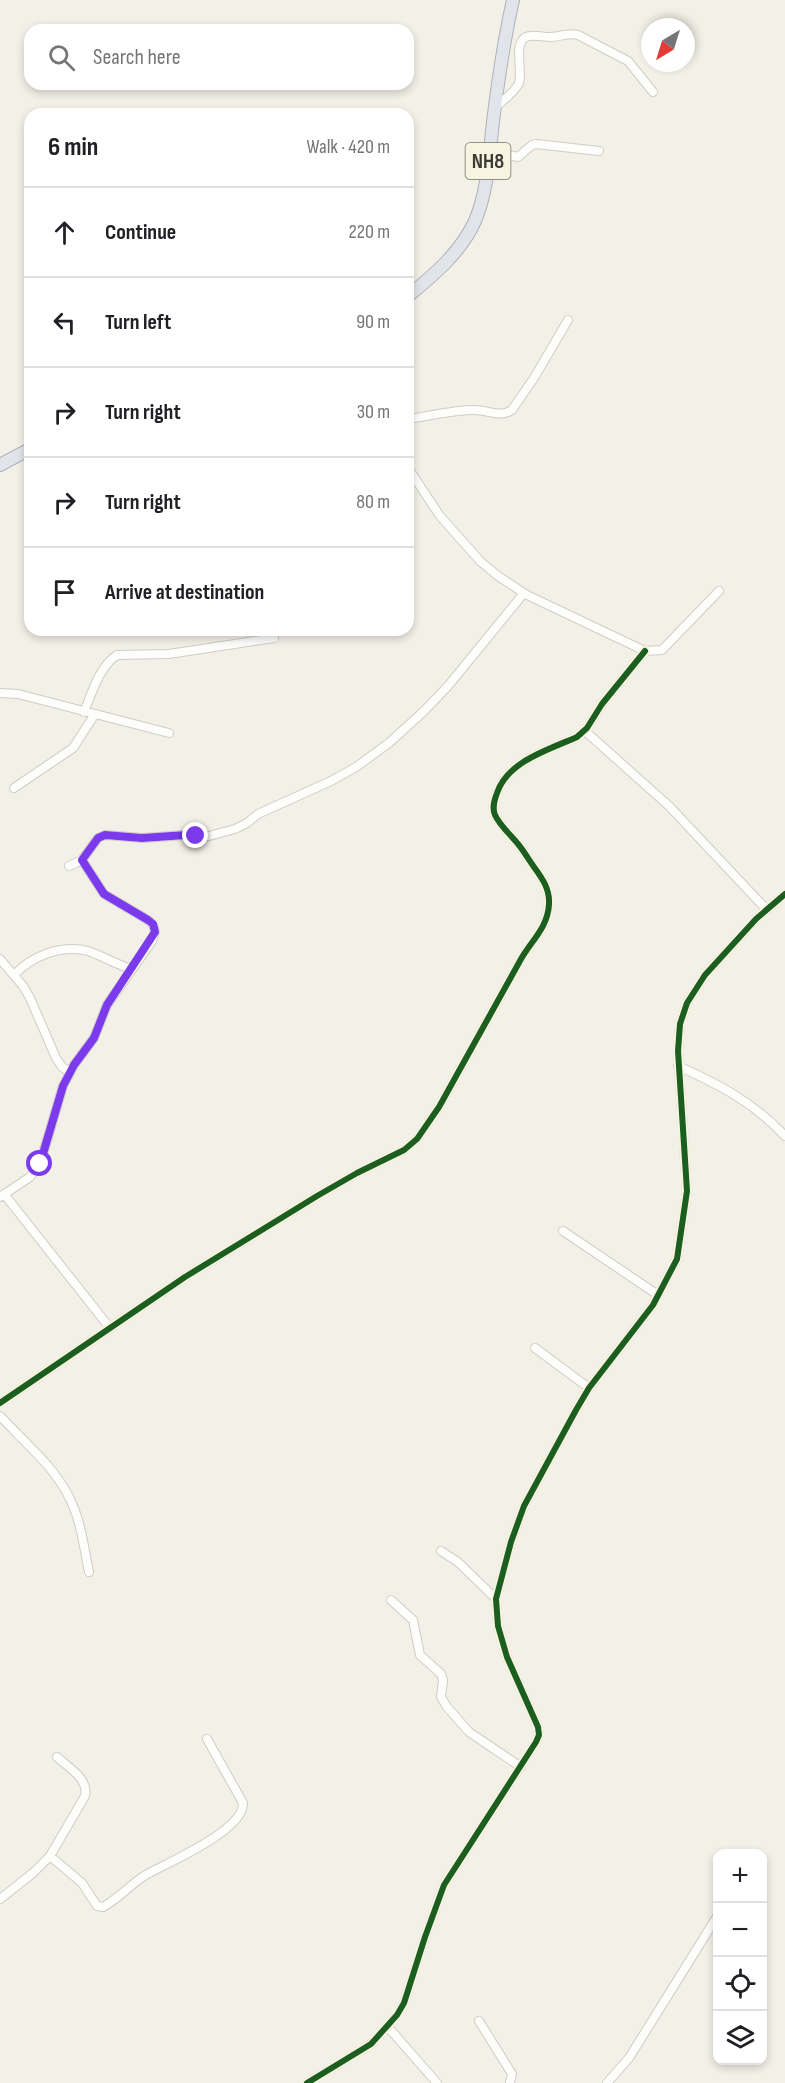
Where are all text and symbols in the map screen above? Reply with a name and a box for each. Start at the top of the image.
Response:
north arrow [641,18,695,72]
search box [24,24,414,90]
icon: search [45,41,78,74]
text: Search here [93,44,180,71]
text: 6 min [48,132,98,163]
text: Walk · 420 m [306,135,390,159]
road number: NH8 [466,143,510,179]
icon: ahead [48,216,81,249]
text: Continue [105,219,176,246]
text: 220 m [349,220,390,244]
icon: left [48,306,81,339]
text: Turn left [105,309,171,336]
text: 90 m [356,310,390,334]
icon: right [48,396,81,429]
text: Turn right [105,399,181,426]
text: 30 m [357,400,390,424]
icon: right [48,486,81,519]
text: Turn right [105,489,181,516]
text: 80 m [356,490,390,514]
icon: arrive [48,576,81,609]
text: Arrive at destination [105,579,264,606]
route end [182,822,208,848]
route start [26,1150,52,1176]
map controls [713,1849,767,2065]
button: + [713,1849,767,1903]
button: − [713,1903,767,1957]
button: locate [713,1957,767,2011]
button: layers [713,2011,767,2065]

